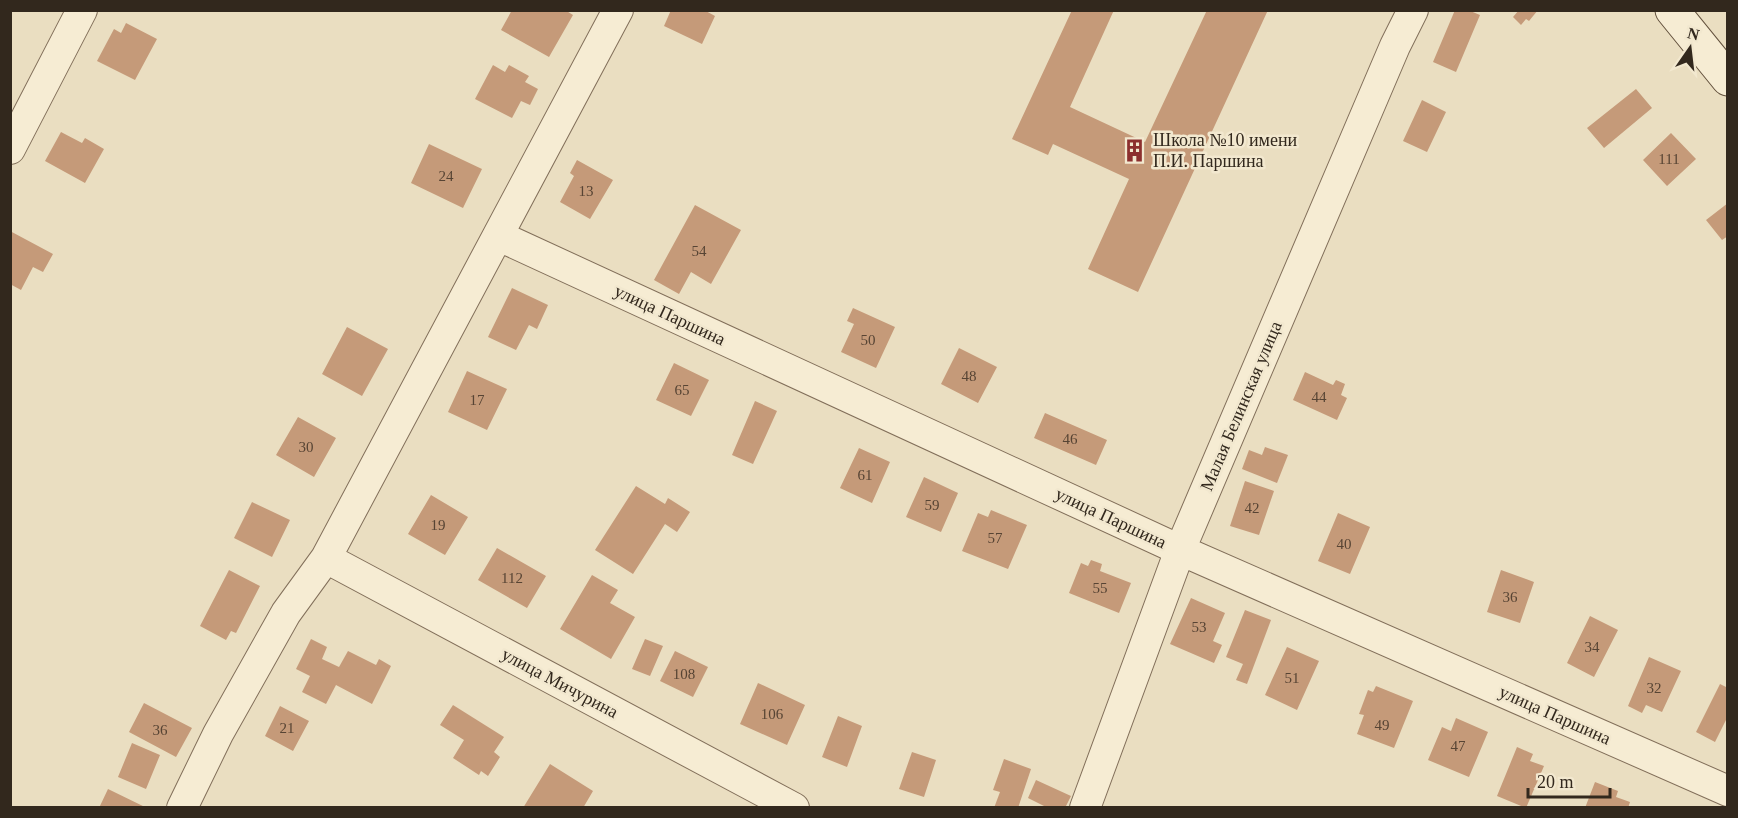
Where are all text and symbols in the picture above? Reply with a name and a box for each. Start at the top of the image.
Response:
north arrow [1660,18,1720,78]
text: N [1686,24,1702,44]
place label: Школа №10 имени П.И. Паршина [1153,130,1298,171]
building icon: Школа №10 имени П.И. Паршина [1122,137,1148,163]
house number: 111 [1658,151,1680,167]
house number: 24 [439,168,454,184]
house number: 13 [579,183,594,199]
house number: 54 [692,243,707,259]
street label: улица Паршина [611,281,729,349]
street label: Малая Белинская улица [1196,318,1286,494]
house number: 50 [861,332,876,348]
house number: 48 [962,368,977,384]
house number: 65 [675,382,690,398]
house number: 44 [1312,389,1327,405]
house number: 17 [470,392,485,408]
house number: 46 [1063,431,1078,447]
house number: 30 [299,439,314,455]
house number: 61 [858,467,873,483]
street label: улица Паршина [1052,484,1170,552]
house number: 59 [925,497,940,513]
house number: 42 [1245,500,1260,516]
house number: 19 [431,517,446,533]
house number: 57 [988,530,1003,546]
house number: 40 [1337,536,1352,552]
house number: 112 [501,570,523,586]
house number: 55 [1093,580,1108,596]
house number: 36 [1503,589,1518,605]
house number: 53 [1192,619,1207,635]
house number: 34 [1585,639,1600,655]
street label: улица Мичурина [498,644,622,722]
house number: 108 [673,666,695,682]
house number: 51 [1285,670,1300,686]
house number: 32 [1647,680,1662,696]
street label: улица Паршина [1496,681,1614,749]
house number: 106 [761,706,784,722]
house number: 49 [1375,717,1390,733]
house number: 21 [280,720,295,736]
house number: 36 [153,722,168,738]
house number: 47 [1451,738,1466,754]
scale bar [1528,761,1610,799]
text: 20 m [1537,772,1574,792]

